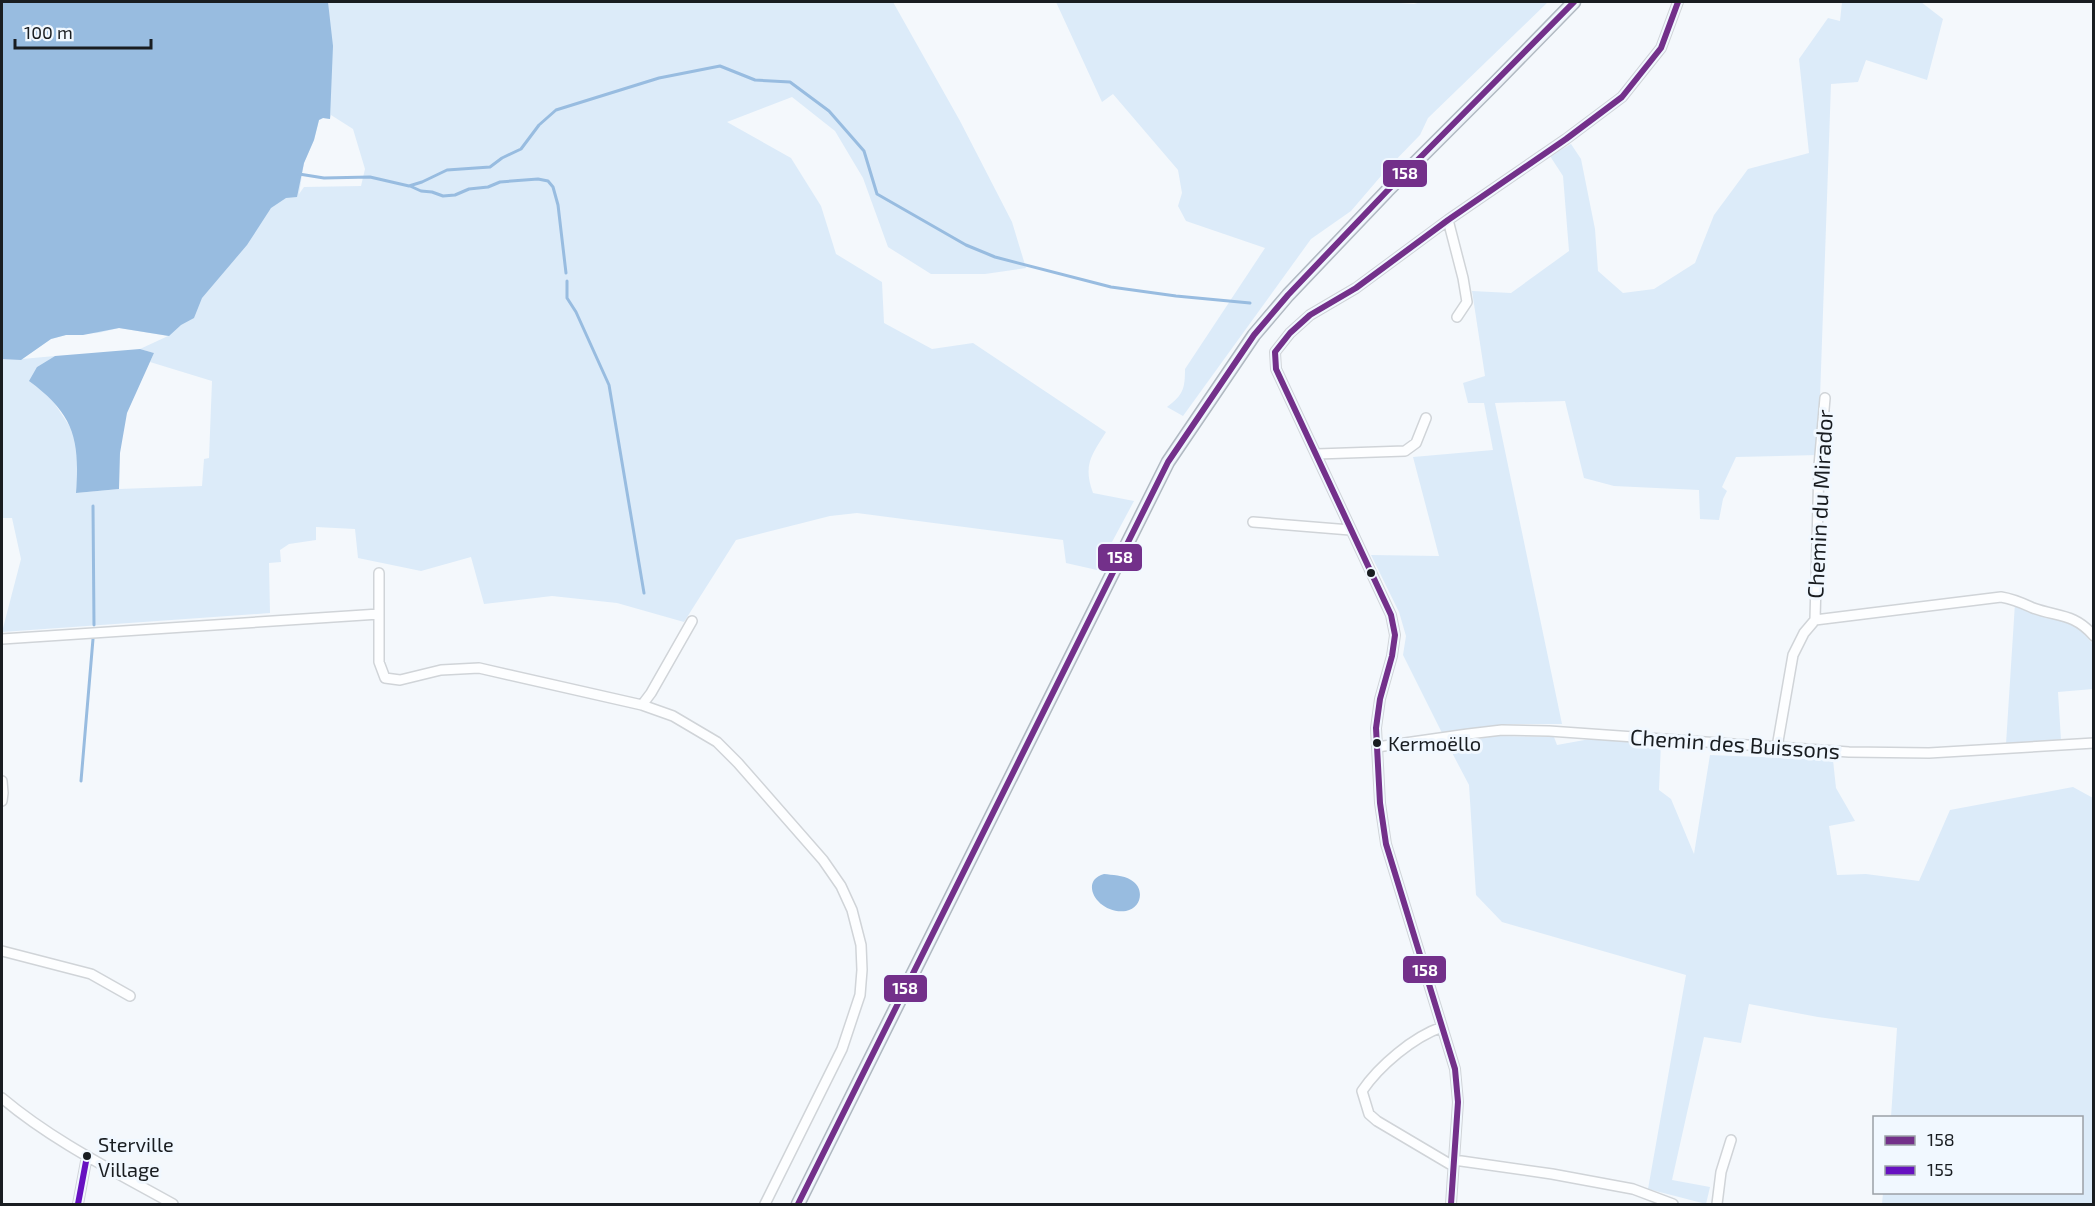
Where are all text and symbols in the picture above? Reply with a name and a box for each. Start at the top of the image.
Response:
scale bar [15,12,152,50]
text: 100 m [24,21,73,43]
line badge: 158 [1382,159,1428,188]
text: 158 [1392,163,1418,182]
street label: Chemin du Mirador [1801,409,1837,599]
line badge: 158 [1097,543,1143,572]
text: 158 [1107,547,1133,566]
unlabelled marker [1365,567,1377,579]
street label: Chemin des Buissons [1629,723,1841,763]
place label: Kermoëllo [1388,731,1481,755]
marker: Kermoëllo [1371,737,1383,749]
line badge: 158 [1402,955,1447,984]
text: 158 [1412,960,1438,979]
line badge: 158 [883,974,928,1003]
text: 158 [892,978,918,997]
legend [1873,1116,2083,1194]
text: 158 [1927,1128,1955,1150]
place label: Sterville Village [98,1132,174,1181]
marker: Sterville Village [81,1150,93,1162]
text: 155 [1927,1158,1953,1180]

